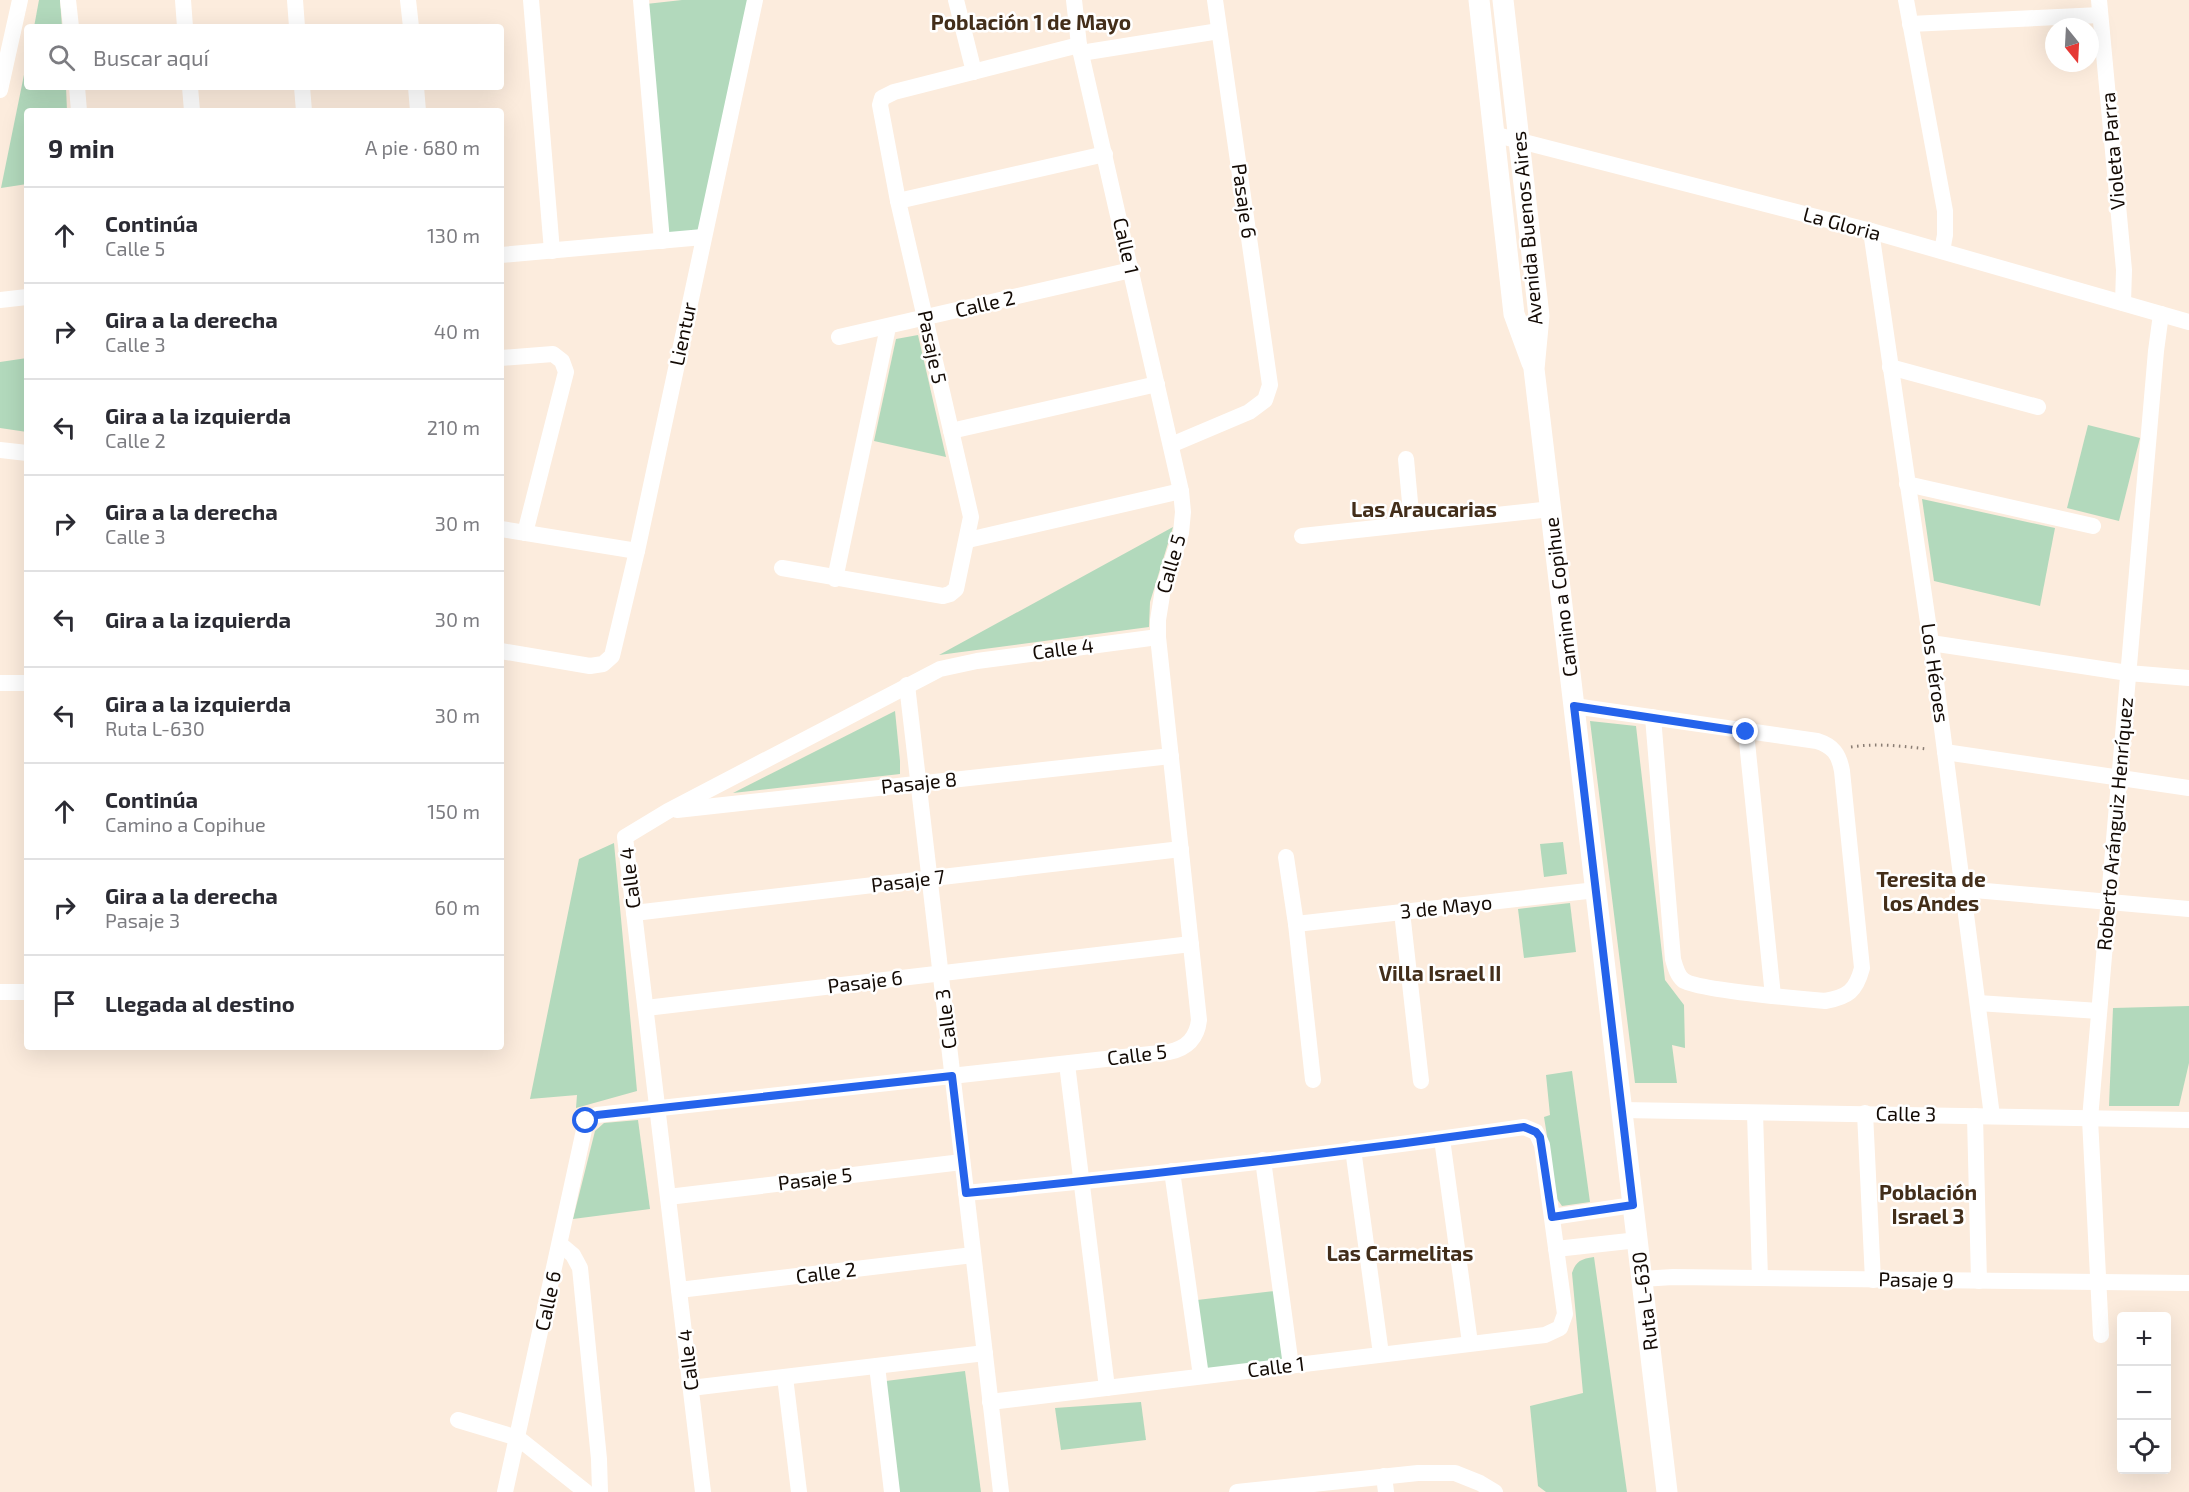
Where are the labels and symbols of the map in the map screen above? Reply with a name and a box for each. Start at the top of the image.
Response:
district label: Población 1 de Mayo [931,9,1131,35]
north arrow [2045,18,2099,72]
street label: Violeta Parra [2095,91,2129,211]
street label: Avenida Buenos Aires [1506,130,1546,326]
street label: Pasaje 6 [1228,162,1262,240]
street label: La Gloria [1801,201,1884,245]
street label: Calle 1 [1109,215,1145,276]
street label: Calle 2 [953,285,1017,322]
street label: Lientur [664,300,700,368]
street label: Pasaje 5 [913,308,952,386]
district label: Las Araucarias [1351,496,1497,521]
street label: Camino a Copihue [1538,516,1582,678]
street label: Calle 5 [1150,531,1190,596]
street label: Los Héroes [1917,622,1955,724]
street label: Calle 4 [1031,632,1095,664]
street label: Roberto Aránguiz Henríquez [2091,696,2137,952]
route end [1732,718,1758,744]
street label: Pasaje 8 [880,766,958,798]
street label: Calle 4 [613,846,645,910]
street label: Pasaje 7 [870,864,946,896]
district label: Teresita de los Andes [1876,866,1986,915]
street label: 3 de Mayo [1399,889,1493,923]
district label: Villa Israel II [1379,960,1501,985]
street label: Pasaje 6 [826,964,904,998]
street label: Calle 3 [929,988,961,1051]
street label: Calle 5 [1106,1038,1168,1070]
street label: Calle 3 [1876,1100,1937,1126]
route start [572,1107,598,1133]
street label: Pasaje 5 [776,1162,853,1194]
district label: Población Israel 3 [1879,1179,1977,1228]
district label: Las Carmelitas [1327,1240,1473,1265]
street label: Ruta L-630 [1626,1250,1662,1352]
street label: Calle 2 [794,1256,857,1288]
street label: Pasaje 9 [1878,1266,1954,1292]
street label: Calle 6 [529,1269,565,1333]
street label: Calle 4 [671,1328,703,1392]
street label: Calle 1 [1246,1351,1306,1381]

